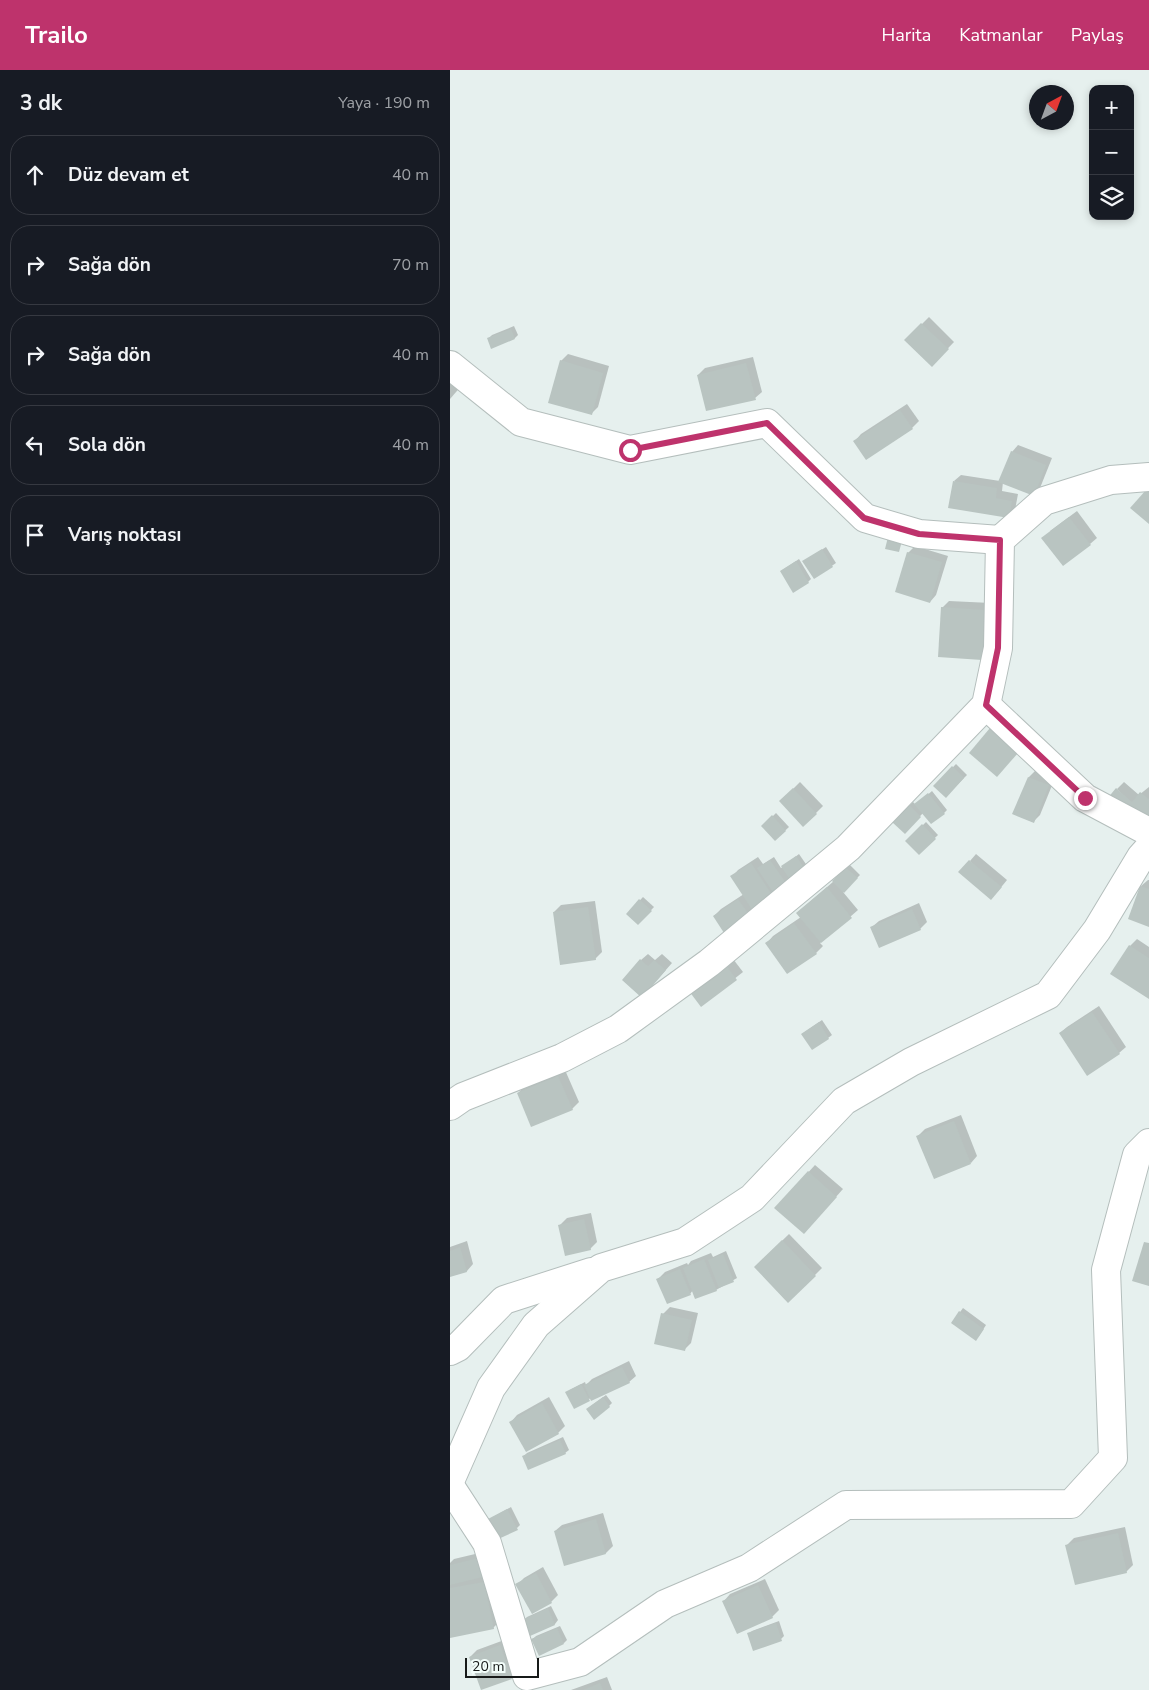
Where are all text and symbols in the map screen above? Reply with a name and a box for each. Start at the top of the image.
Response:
text: Trailo [25,19,88,51]
text: Harita [882,23,931,47]
text: Katmanlar [959,23,1043,47]
text: Paylaş [1071,23,1124,47]
north arrow [1029,85,1074,130]
map controls [1089,85,1134,220]
button: + [1089,85,1134,130]
text: 3 dk [20,89,62,117]
text: Yaya · 190 m [338,92,430,114]
button: − [1089,130,1134,175]
icon: ahead [21,161,49,189]
text: Düz devam et [68,162,189,188]
text: 40 m [392,164,429,186]
button: layers [1089,175,1134,220]
icon: right [21,251,49,279]
text: Sağa dön [68,252,151,278]
text: 70 m [392,254,429,276]
icon: right [21,341,49,369]
text: Sağa dön [68,342,151,368]
text: 40 m [392,344,429,366]
icon: left [21,431,49,459]
text: Sola dön [68,432,146,458]
text: 40 m [392,434,429,456]
route start [619,439,642,462]
icon: arrive [21,521,49,549]
text: Varış noktası [68,522,181,548]
route end [1074,787,1097,810]
scale bar [465,1655,539,1678]
text: 20 m [472,1657,504,1676]

